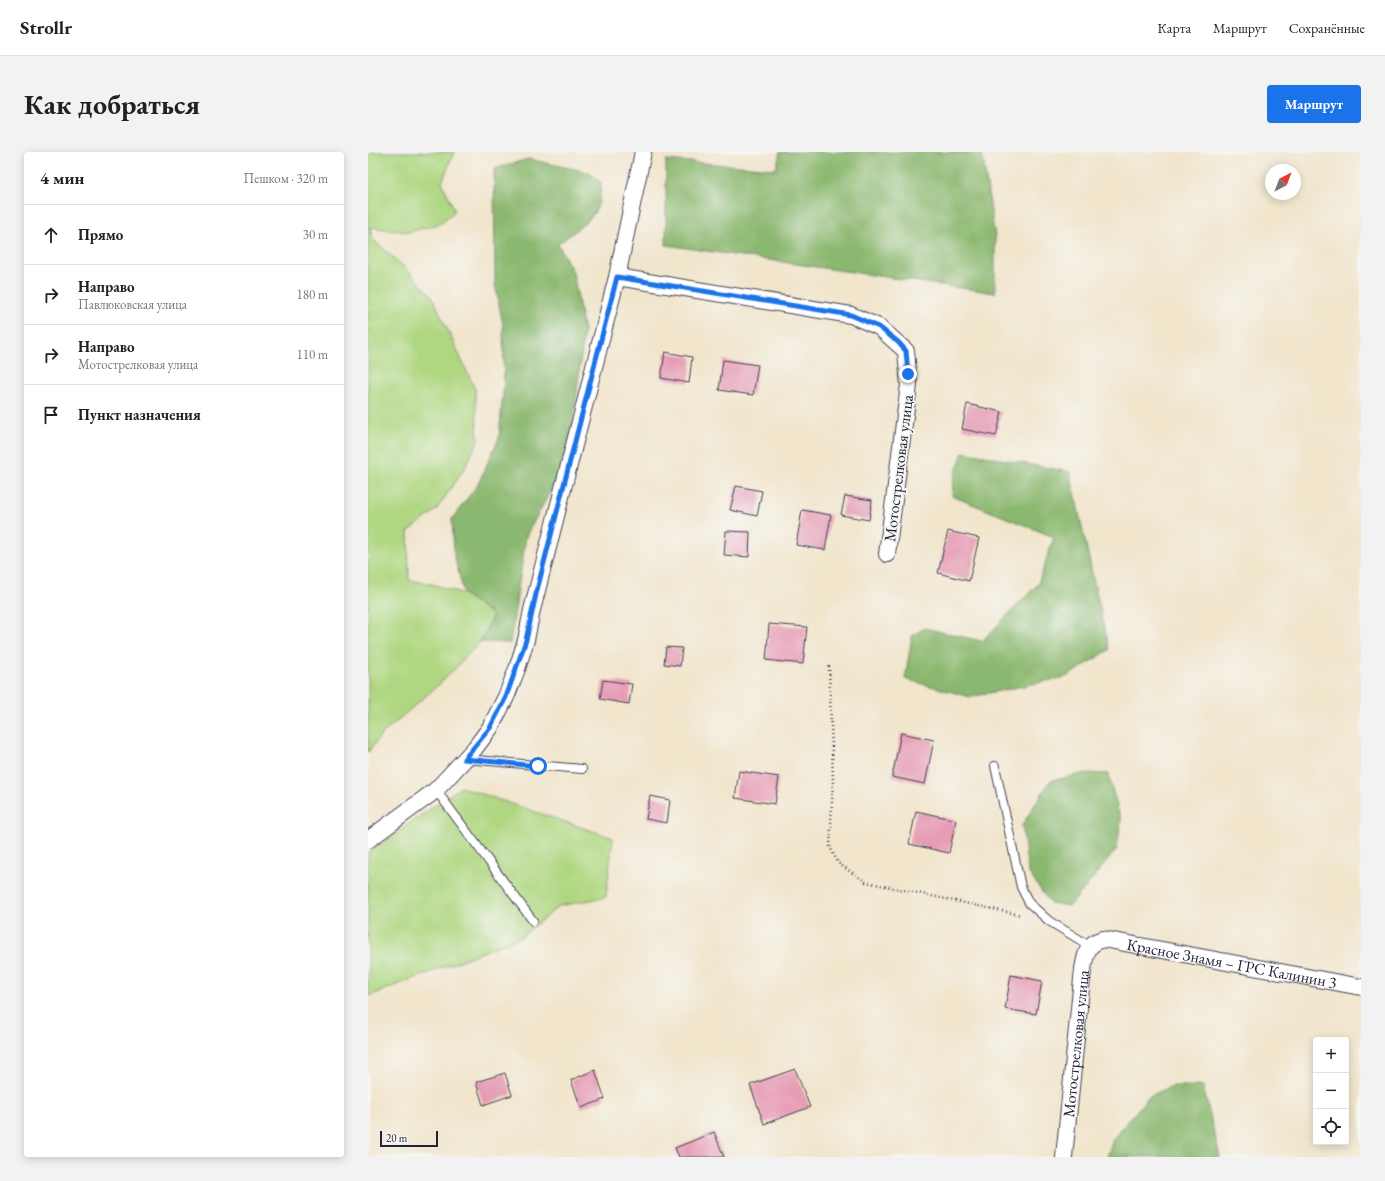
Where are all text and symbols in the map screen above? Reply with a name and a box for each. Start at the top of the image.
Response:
text: Strollr [20,15,72,40]
text: Карта [1158,19,1191,37]
text: Маршрут [1213,19,1267,37]
text: Сохранённые [1289,19,1365,37]
button: Маршрут [1267,85,1361,123]
text: Как добраться [24,86,200,122]
north arrow [1265,164,1301,200]
text: 4 мин [40,167,84,189]
text: Пешком · 320 m [244,170,328,187]
icon: ahead [40,224,62,246]
text: Прямо [78,225,123,244]
text: 30 m [303,226,328,243]
text: Направо [78,277,135,296]
icon: right [40,284,62,306]
text: 180 m [297,286,328,303]
text: Павлюковская улица [78,296,187,313]
text: Направо [78,337,135,356]
icon: right [40,344,62,366]
text: 110 m [297,346,328,363]
text: Мотострелковая улица [78,356,198,373]
route end [899,365,917,383]
street label: Мотострелковая улица [879,393,918,543]
icon: arrive [40,404,62,426]
text: Пункт назначения [78,405,201,424]
route start [529,757,547,775]
street label: Красное Знамя – ГРС Калинин 3 [1125,934,1339,993]
street label: Мотострелковая улица [1058,968,1094,1118]
map controls [1313,1037,1349,1145]
button: + [1313,1037,1349,1073]
button: − [1313,1073,1349,1109]
button: locate [1313,1109,1349,1145]
scale bar [380,1129,438,1148]
text: 20 m [386,1131,407,1145]

